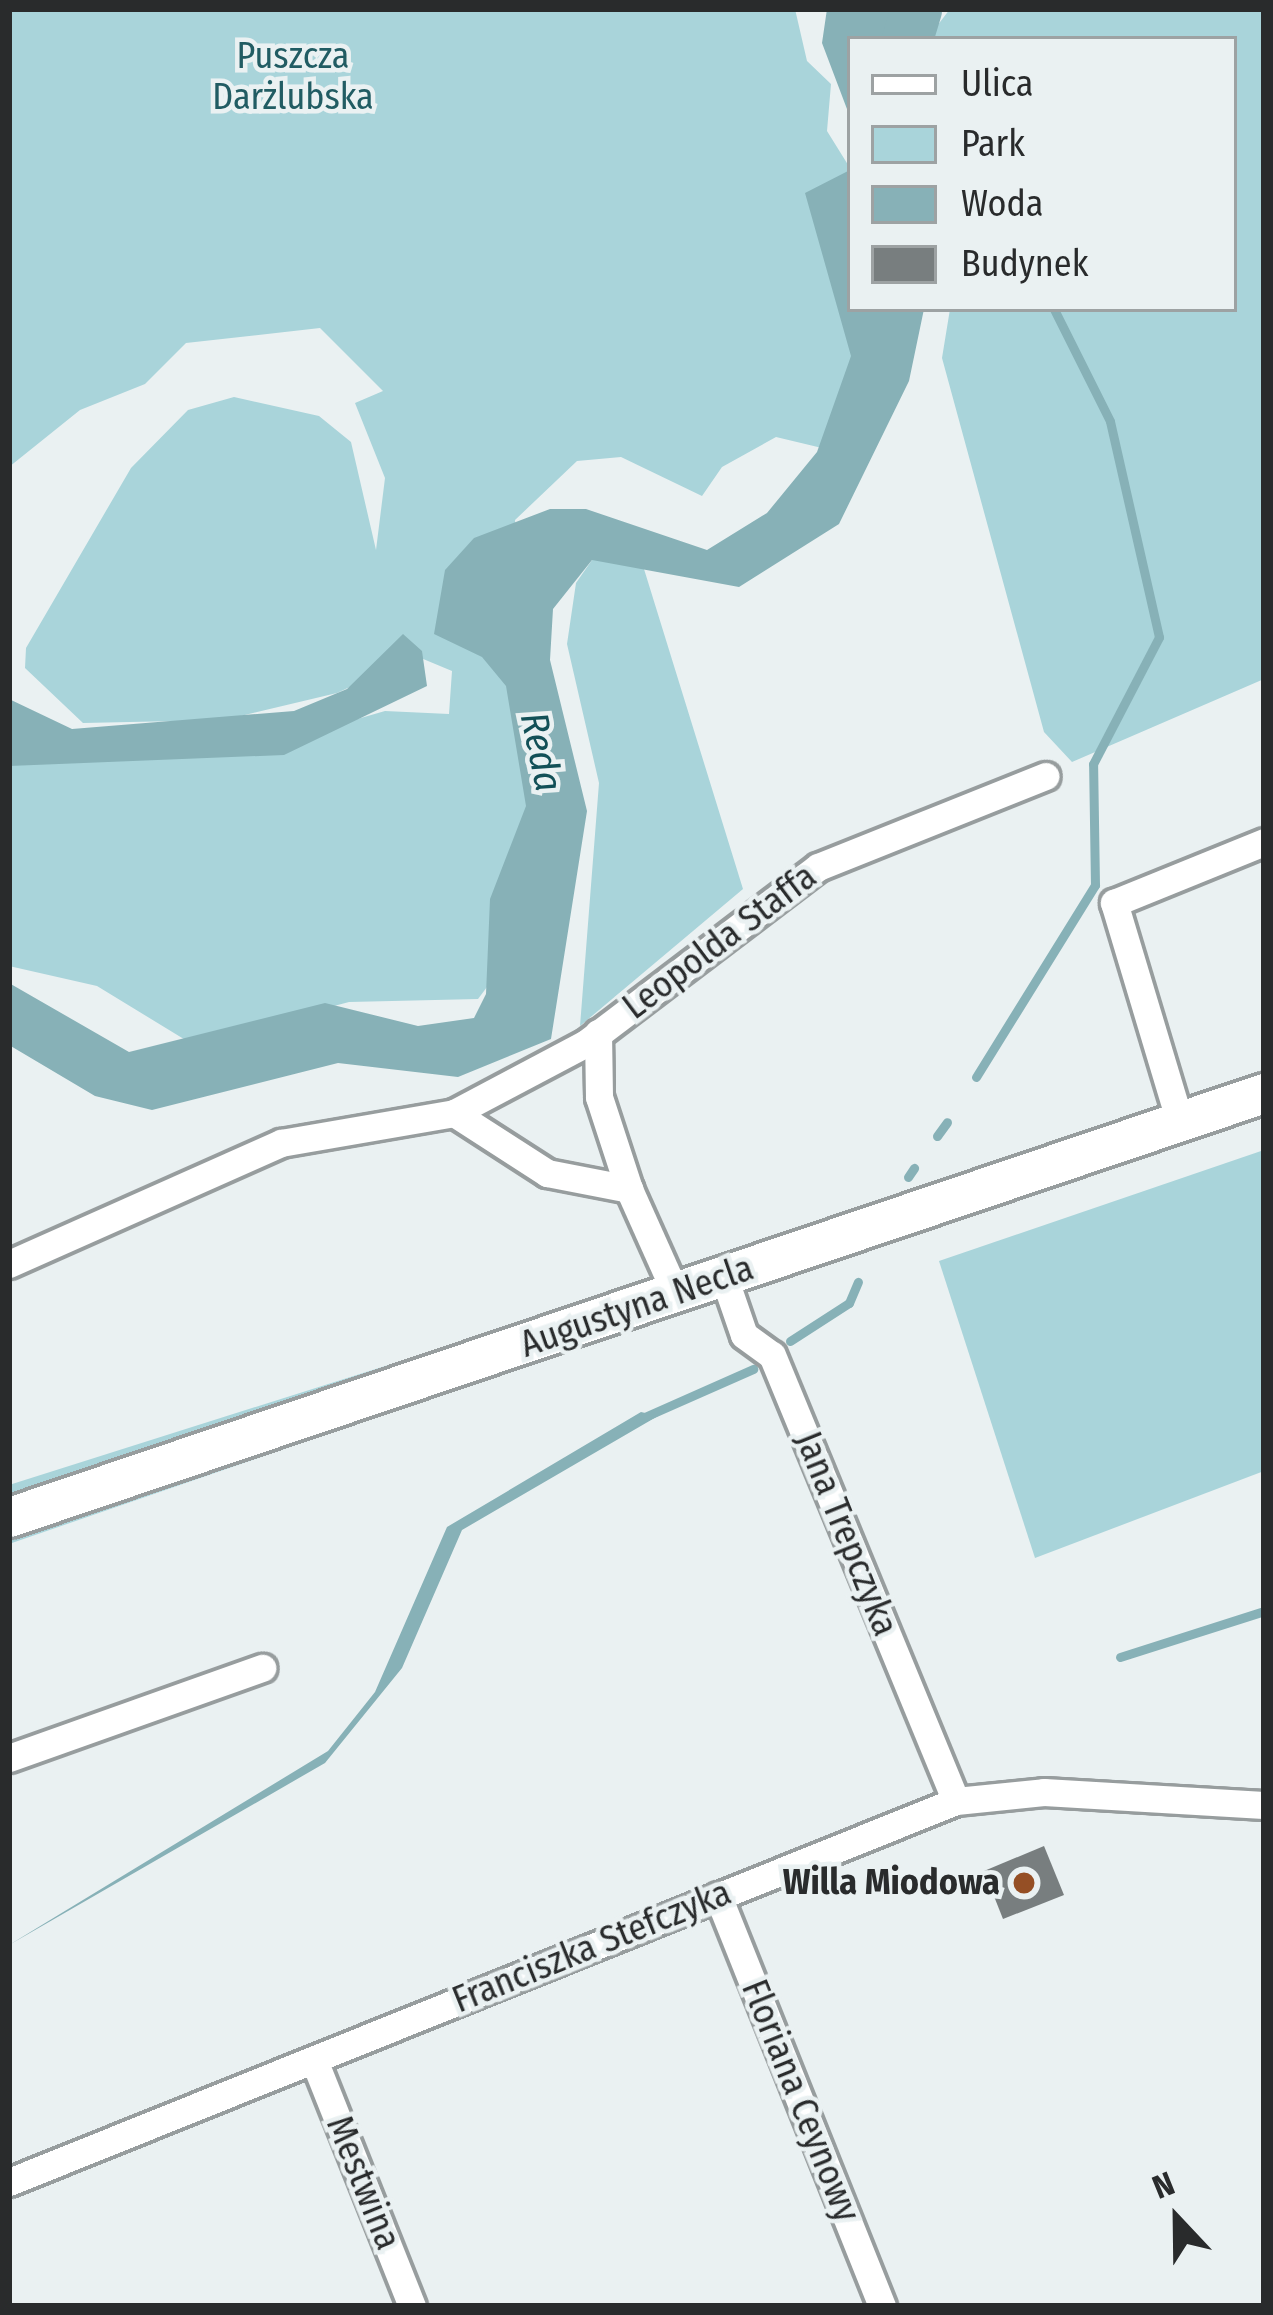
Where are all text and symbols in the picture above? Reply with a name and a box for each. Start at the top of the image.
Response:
park label: Puszcza Darżlubska [212,34,374,119]
legend [847,36,1237,312]
text: Ulica [961,62,1033,106]
text: Park [961,122,1025,166]
text: Woda [961,182,1043,226]
text: Budynek [961,242,1088,286]
water label: Reda [510,708,572,796]
street label: Leopolda Staffa [615,855,825,1029]
street label: Augustyna Necla [515,1247,759,1367]
street label: Jana Trepczyka [785,1426,907,1642]
place label: Willa Miodowa [783,1861,1000,1905]
marker: Willa Miodowa [1011,1870,1037,1896]
street label: Franciszka Stefczyka [447,1872,737,2022]
street label: Floriana Ceynowy [732,1974,868,2228]
street label: Mestwina [317,2110,409,2256]
north arrow [1117,2159,1237,2279]
text: N [1147,2163,1180,2208]

